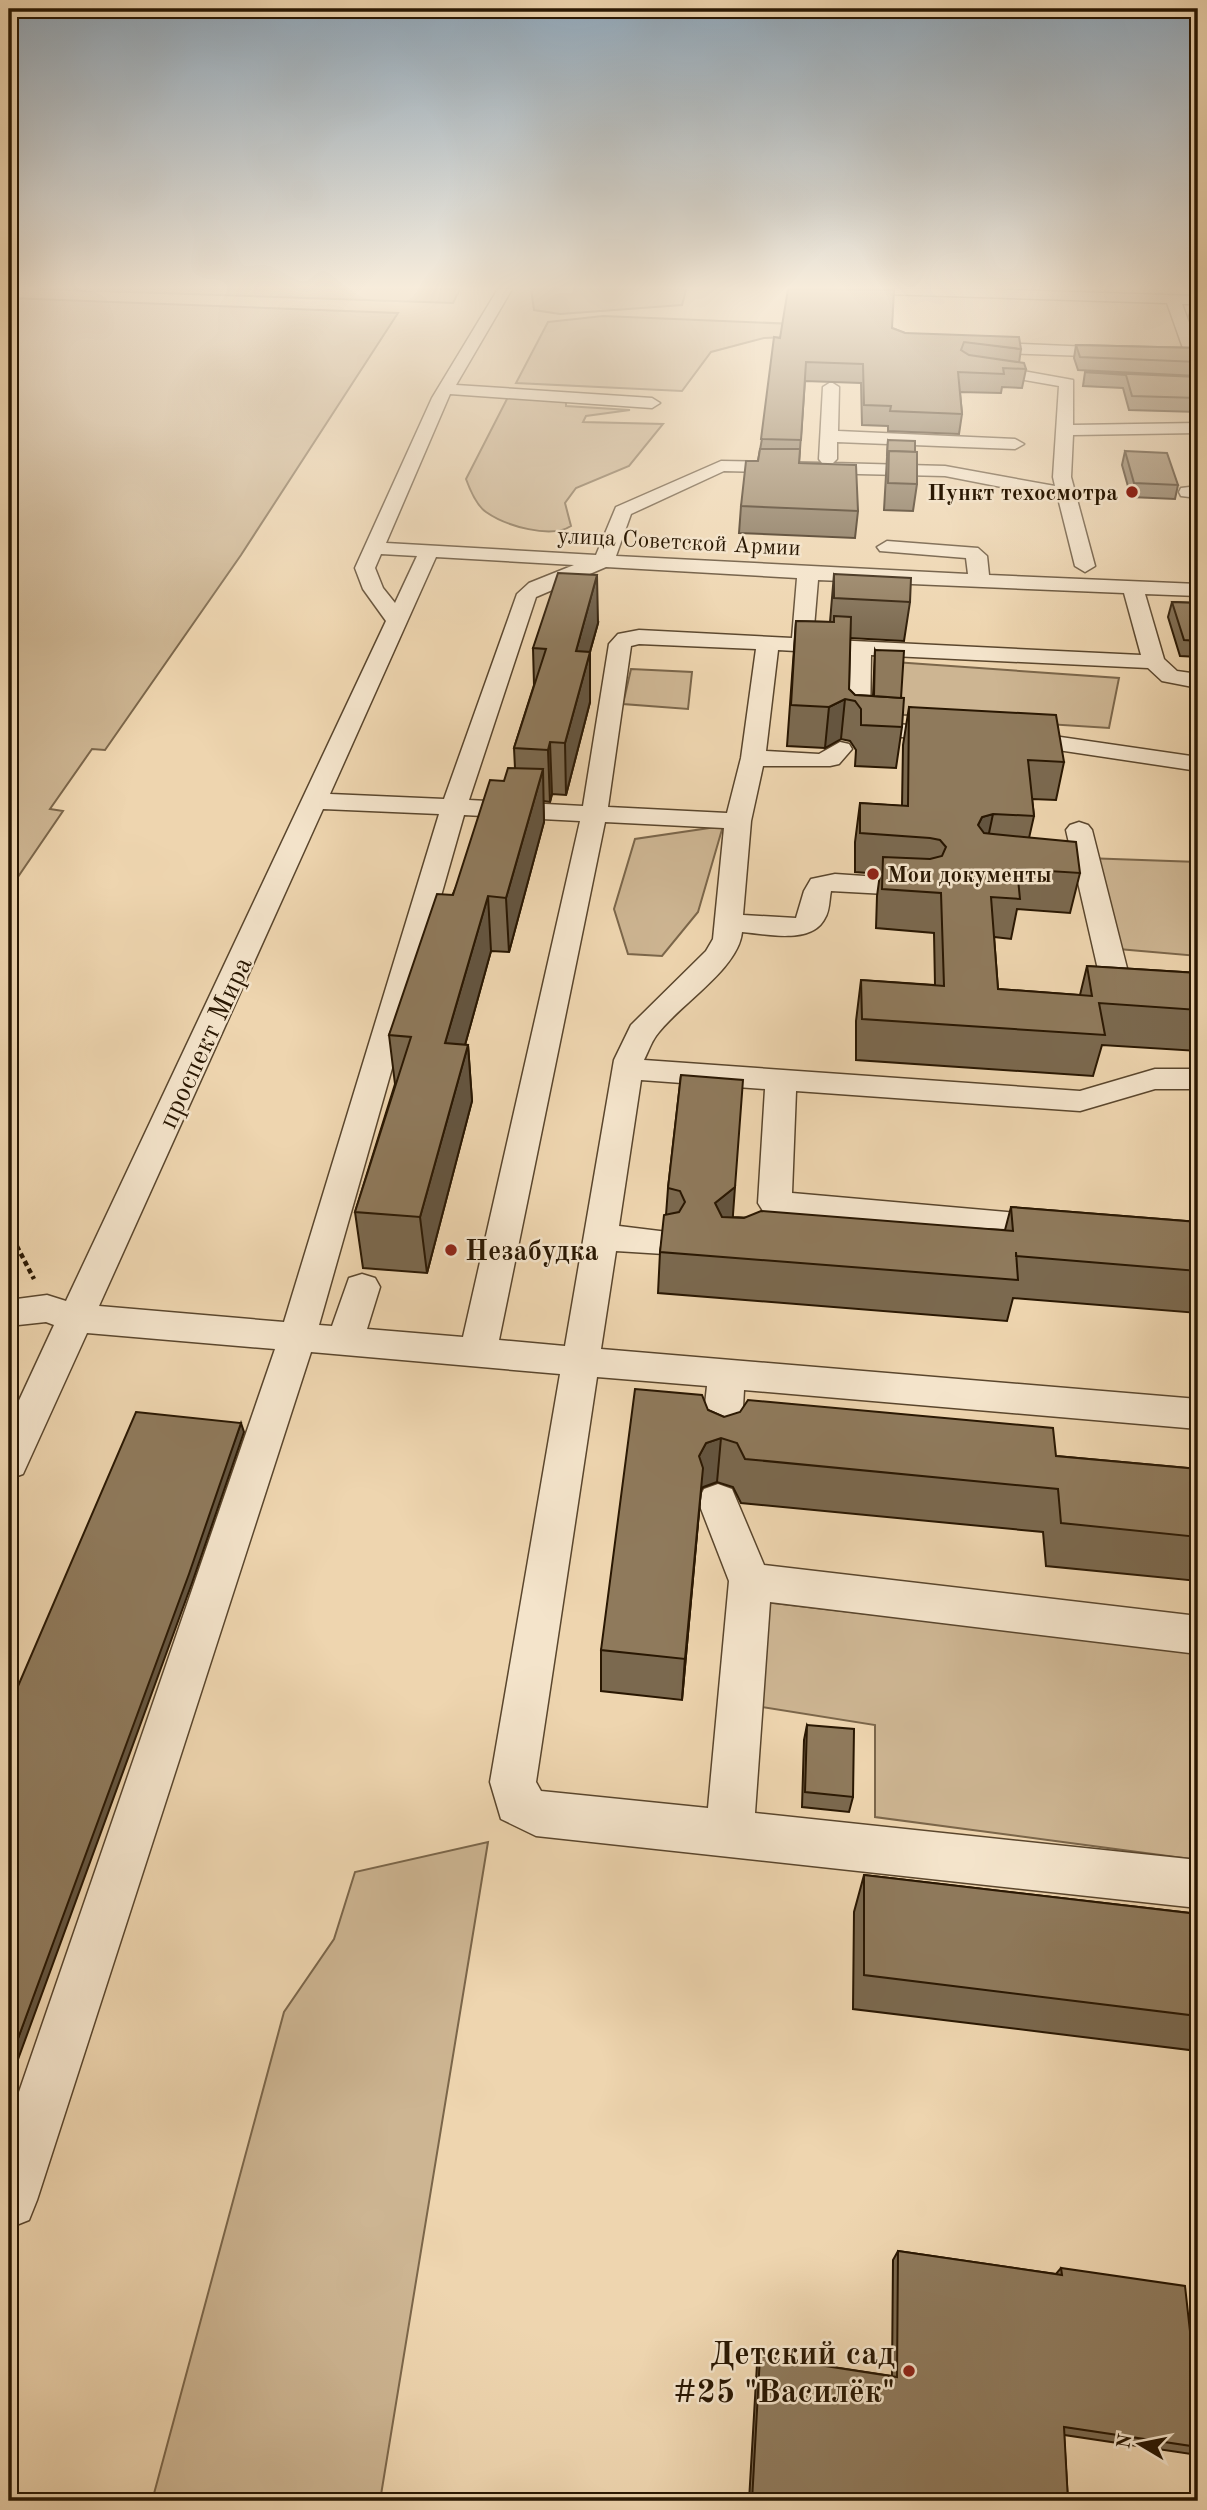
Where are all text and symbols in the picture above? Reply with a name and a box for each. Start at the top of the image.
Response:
place label: Пункт техосмотра [927,482,1118,505]
marker: Пункт техосмотра [1124,484,1140,500]
street label: улица Советской Армии [557,525,801,560]
place label: Мои документы [887,864,1052,887]
marker: Мои документы [865,866,881,882]
street label: проспект Мира [155,953,259,1134]
place label: Незабудка [465,1239,599,1267]
marker: Незабудка [443,1242,459,1258]
place label: Детский сад #25 "Василёк" [673,2339,895,2410]
marker: Детский сад #25 "Василёк" [901,2363,917,2379]
north arrow [1106,2408,1176,2478]
text: N [1115,2432,1136,2450]

